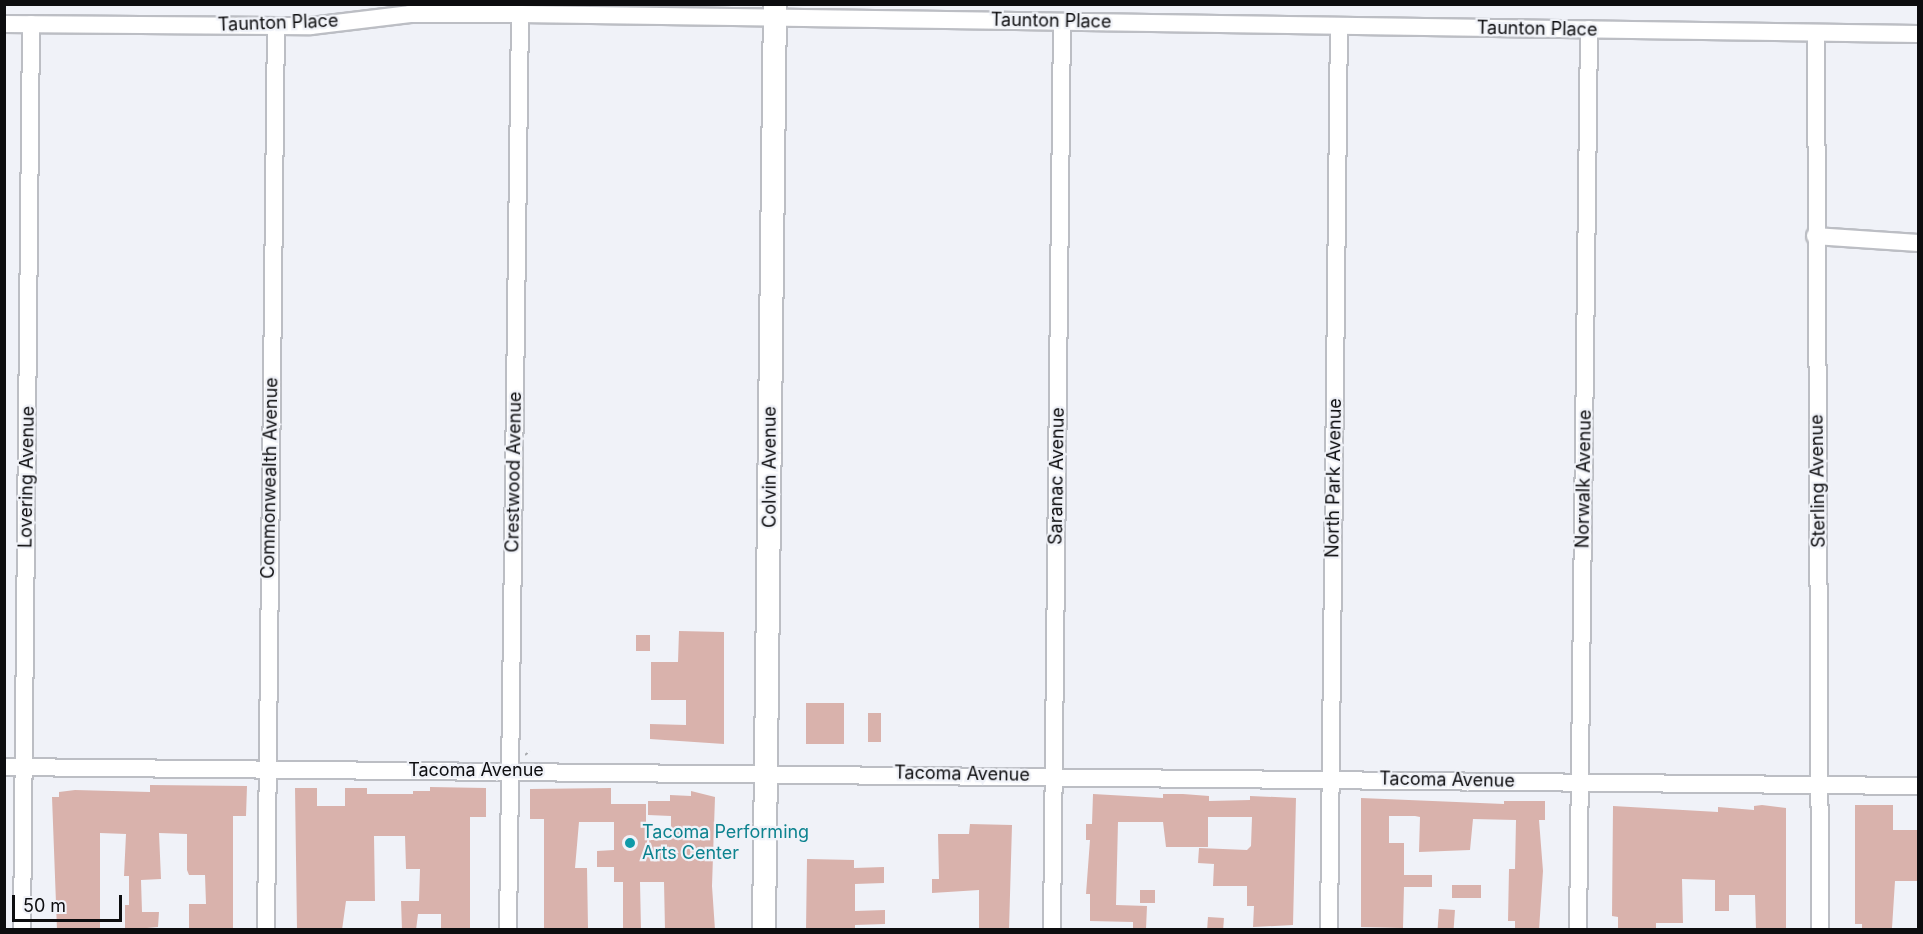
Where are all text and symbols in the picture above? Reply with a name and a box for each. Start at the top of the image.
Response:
street label: Taunton Place [991,9,1111,33]
street label: Taunton Place [217,10,339,36]
street label: Taunton Place [1477,17,1597,41]
street label: Commonwealth Avenue [257,377,283,579]
street label: Crestwood Avenue [502,391,526,553]
street label: North Park Avenue [1322,398,1346,558]
street label: Lovering Avenue [15,406,39,548]
street label: Colvin Avenue [759,406,781,528]
street label: Saranac Avenue [1045,407,1069,545]
street label: Norwalk Avenue [1572,409,1596,549]
street label: Sterling Avenue [1806,414,1830,548]
street label: Tacoma Avenue [408,759,544,781]
street label: Tacoma Avenue [894,762,1030,786]
street label: Tacoma Avenue [1379,768,1515,792]
place label: Tacoma Performing Arts Center [642,822,809,864]
marker: Tacoma Performing Arts Center [623,836,637,850]
scale bar [15,883,124,921]
text: 50 m [23,895,66,916]

